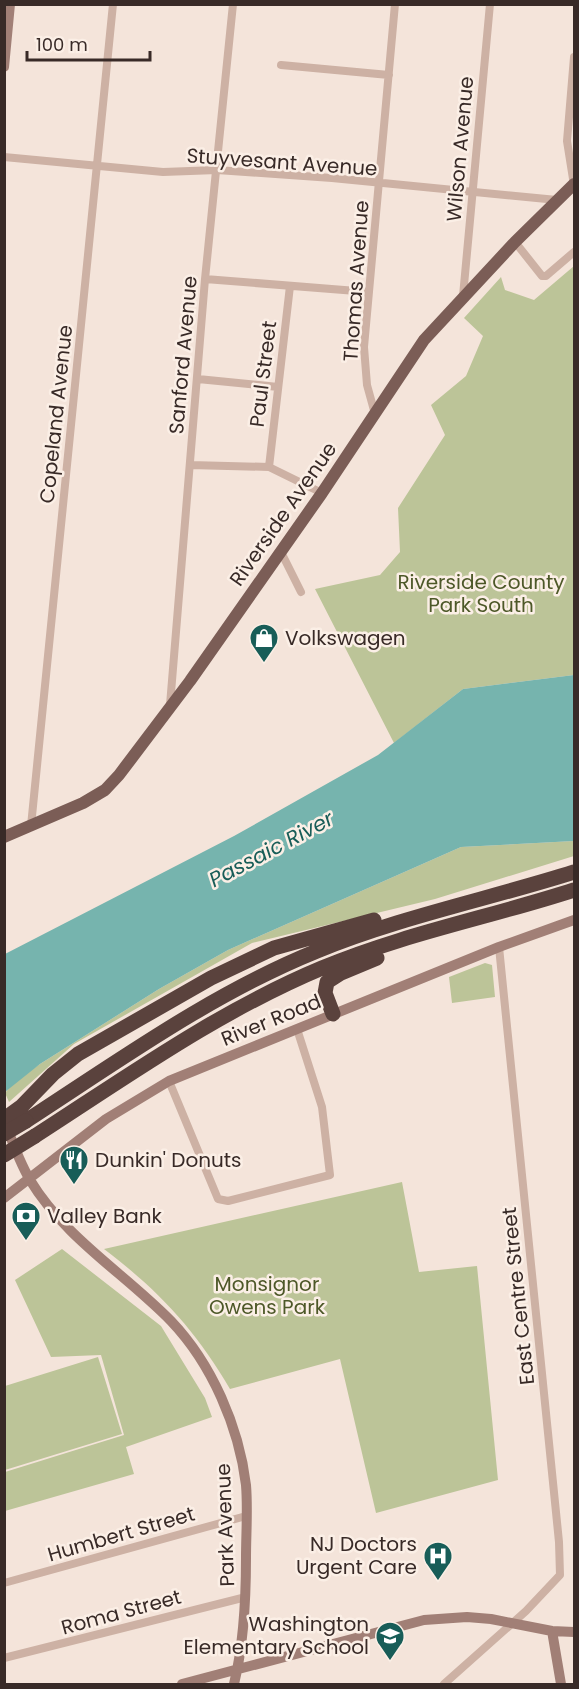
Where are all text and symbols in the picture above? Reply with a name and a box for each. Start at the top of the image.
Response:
scale bar [27,24,150,62]
text: 100 m [36,32,88,57]
street label: Wilson Avenue [440,75,480,223]
street label: Stuyvesant Avenue [186,141,378,183]
street label: Thomas Avenue [336,200,376,362]
street label: Sanford Avenue [162,275,204,435]
street label: Paul Street [243,319,283,429]
street label: Copeland Avenue [33,323,79,505]
street label: Riverside Avenue [223,436,343,592]
park label: Riverside County Park South [397,568,565,619]
shop icon: Volkswagen [248,622,280,664]
place label: Volkswagen [285,624,406,652]
water label: Passaic River [204,803,339,894]
street label: River Road [217,987,325,1053]
restaurant icon: Dunkin' Donuts [58,1144,90,1186]
place label: Dunkin' Donuts [95,1146,242,1174]
bank icon: Valley Bank [10,1200,42,1242]
place label: Valley Bank [47,1202,162,1230]
street label: East Centre Street [495,1206,541,1386]
park label: Monsignor Owens Park [209,1270,326,1321]
street label: Park Avenue [209,1463,241,1587]
street label: Humbert Street [44,1500,198,1568]
place label: NJ Doctors Urgent Care [296,1530,417,1581]
hospital icon: NJ Doctors Urgent Care [422,1540,454,1582]
street label: Roma Street [58,1583,184,1641]
place label: Washington Elementary School [184,1610,369,1661]
school or university icon: Washington Elementary School [374,1620,406,1662]

